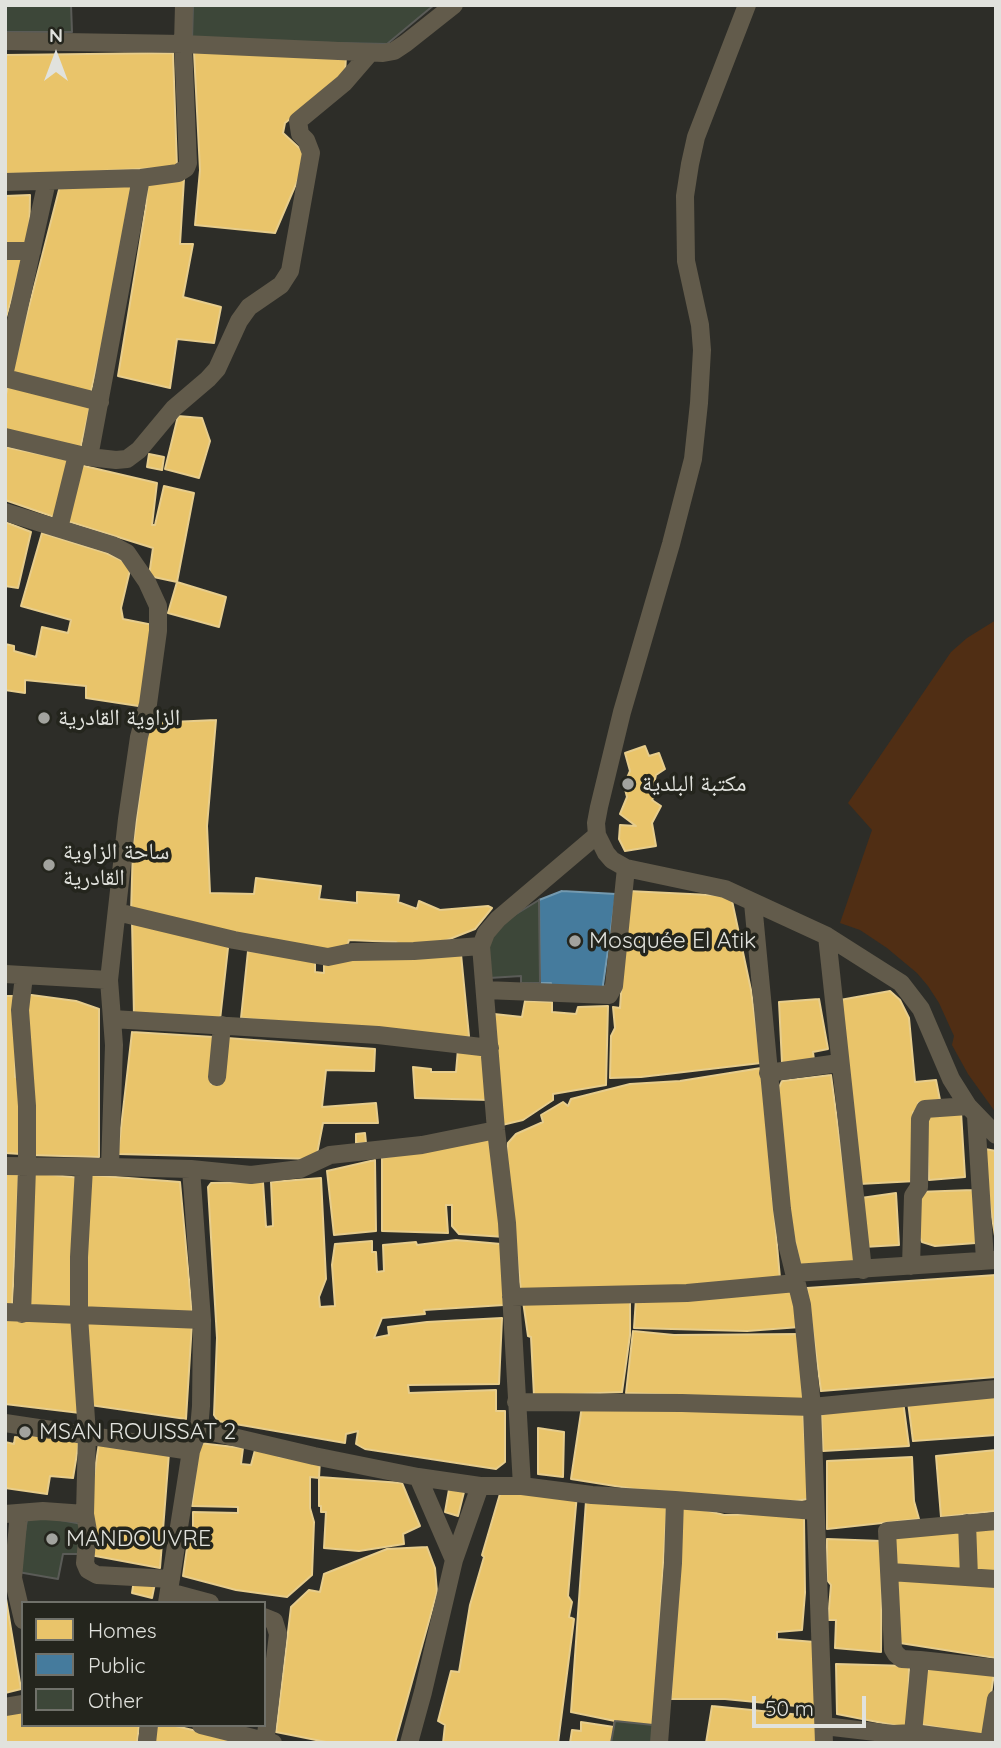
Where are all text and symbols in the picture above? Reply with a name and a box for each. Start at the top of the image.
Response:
north arrow [21,21,91,91]
text: N [49,23,63,47]
place label: الزاوية القادرية [58,704,180,732]
marker: الزاوية القادرية [36,710,52,726]
place label: مكتبة البلدية [642,770,747,798]
marker: مكتبة البلدية [620,776,636,792]
place label: ساحة الزاوية القادرية [63,838,169,892]
marker: ساحة الزاوية القادرية [41,857,57,873]
place label: Mosquée El Atik [589,927,756,955]
marker: Mosquée El Atik [567,933,583,949]
place label: MSAN ROUISSAT 2 [39,1418,236,1446]
marker: MSAN ROUISSAT 2 [17,1424,33,1440]
place label: MANDOUVRE [66,1525,211,1553]
marker: MANDOUVRE [44,1531,60,1547]
legend [21,1601,266,1727]
text: Homes [88,1617,157,1643]
text: Public [88,1652,145,1678]
scale bar [756,1682,870,1726]
text: Other [88,1687,143,1713]
text: 50 m [765,1695,814,1721]

